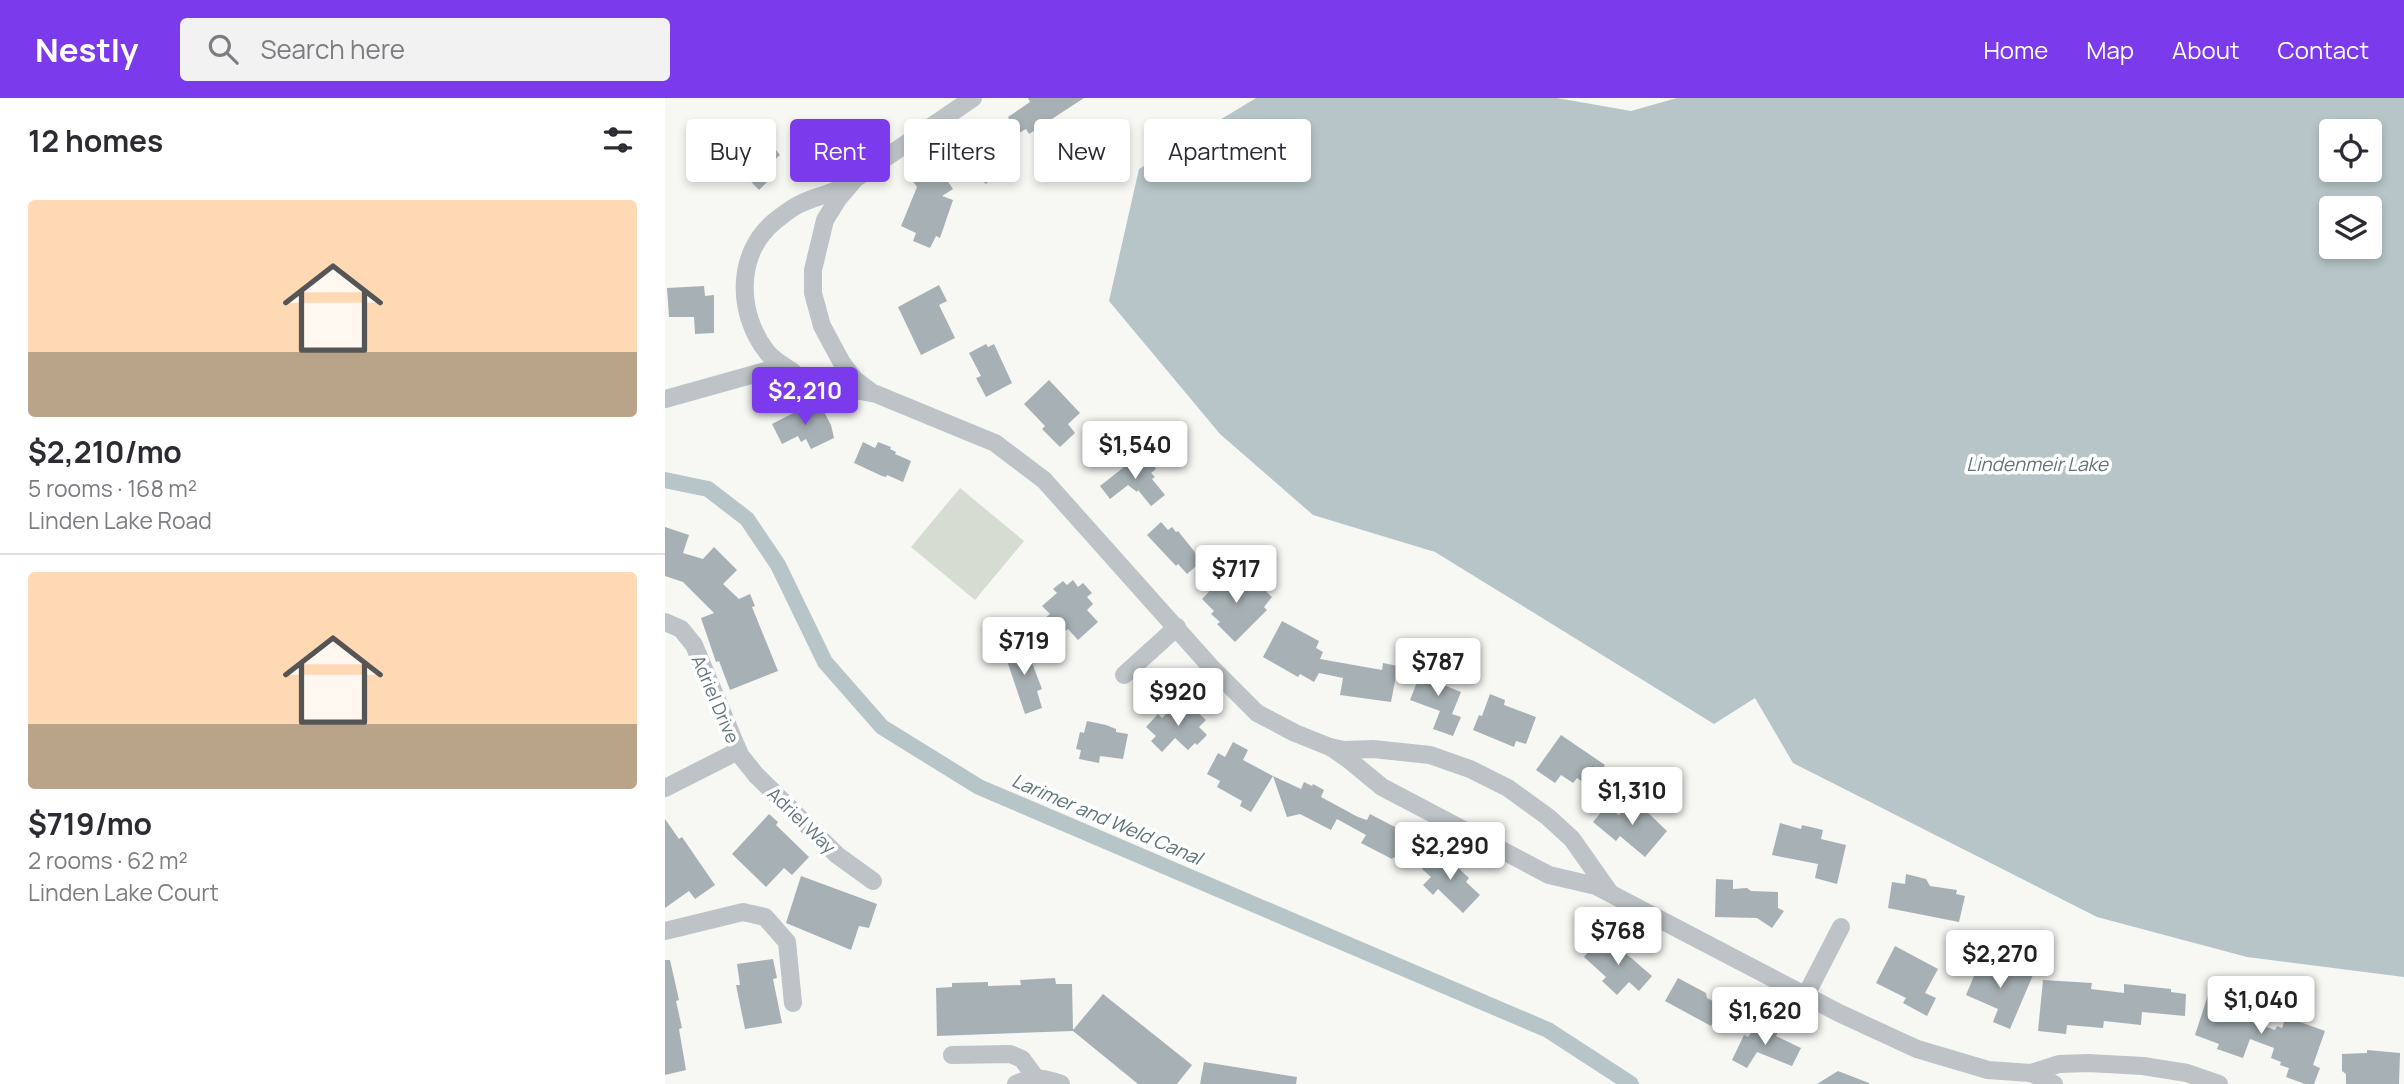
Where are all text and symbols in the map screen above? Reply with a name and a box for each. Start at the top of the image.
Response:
search box [180,18,670,81]
text: Nestly [35,27,138,72]
icon: search [204,30,242,68]
text: Search here [260,31,405,67]
text: Home [1983,33,2048,66]
text: Map [2086,33,2134,66]
text: About [2172,33,2240,66]
text: Contact [2278,33,2369,66]
chip: Buy [686,119,776,182]
chip: Rent [790,119,890,182]
chip: Filters [904,119,1020,182]
chip: New [1034,119,1130,182]
chip: Apartment [1144,119,1311,182]
map controls [2319,119,2382,259]
button: locate [2319,119,2382,182]
text: 12 homes [28,120,163,161]
icon: filters [599,121,637,159]
button: layers [2319,196,2382,259]
icon: home [270,245,396,371]
pin: $2,210 [748,368,862,427]
text: $2,210 [768,374,842,406]
pin: $1,540 [1078,422,1192,481]
text: $1,540 [1098,428,1172,460]
text: $2,210/mo [28,431,182,472]
water label: Lindenmeir Lake [1966,451,2110,477]
text: 5 rooms · 168 m² [28,472,197,504]
text: Linden Lake Road [28,504,212,536]
pin: $717 [1195,546,1277,605]
text: $717 [1211,552,1261,584]
icon: home [270,617,396,743]
pin: $719 [983,618,1065,677]
text: $719 [998,624,1050,656]
pin: $787 [1397,638,1479,698]
text: $787 [1411,645,1465,677]
street label: Adriel Drive [687,651,745,747]
pin: $920 [1137,668,1219,728]
text: $920 [1149,675,1207,707]
water label: Larimer and Weld Canal [1008,767,1208,872]
pin: $1,310 [1575,768,1689,827]
text: $1,310 [1597,774,1667,806]
street label: Adriel Way [763,781,842,859]
text: $719/mo [28,803,152,844]
pin: $2,290 [1393,822,1507,882]
text: $2,290 [1411,829,1489,861]
text: 2 rooms · 62 m² [28,844,188,876]
text: Linden Lake Court [28,876,219,908]
pin: $768 [1577,908,1659,967]
text: $768 [1590,914,1646,946]
pin: $2,270 [1943,930,2057,990]
text: $2,270 [1962,937,2038,969]
pin: $1,040 [2204,976,2318,1036]
text: $1,040 [2224,983,2298,1015]
pin: $1,620 [1708,988,1822,1047]
text: $1,620 [1728,994,1802,1026]

